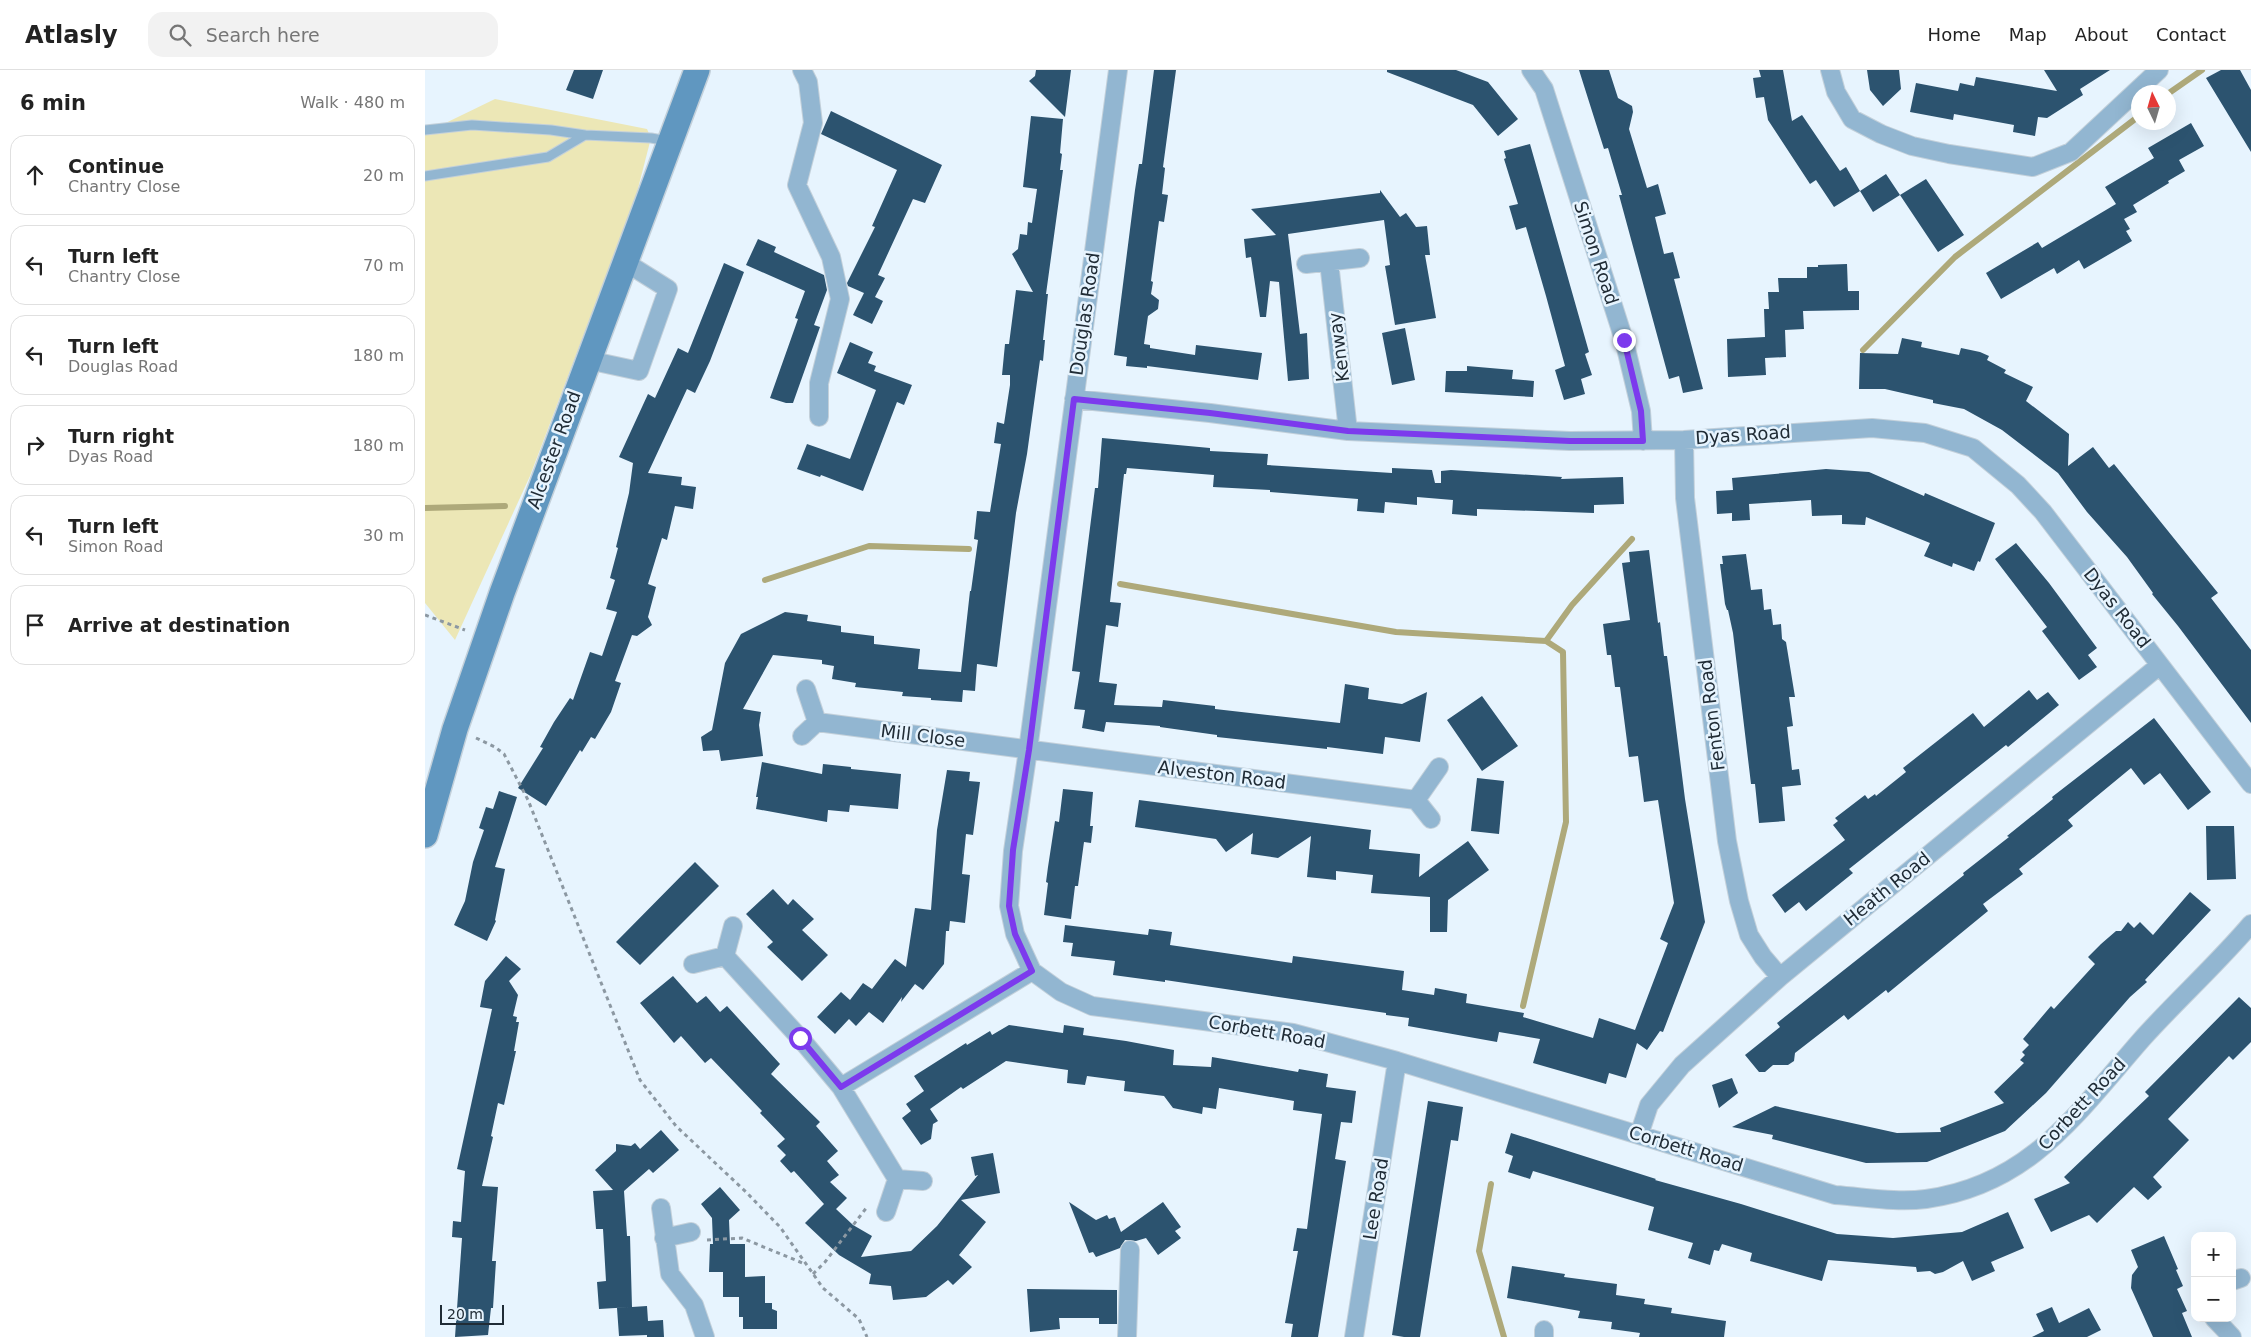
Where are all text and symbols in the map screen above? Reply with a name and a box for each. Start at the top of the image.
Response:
search box [148,12,498,57]
text: Atlasly [25,21,118,49]
icon: search [166,21,194,49]
text: Search here [206,24,320,46]
text: Home [1928,24,1981,45]
text: Map [2009,24,2047,45]
text: About [2075,24,2128,45]
text: Contact [2156,24,2226,45]
north arrow [2131,85,2176,130]
text: 6 min [20,91,86,115]
text: Walk · 480 m [300,93,405,112]
text: Continue [68,155,164,177]
icon: ahead [21,161,49,189]
text: 20 m [363,166,404,185]
text: Chantry Close [68,177,180,196]
street label: Simon Road [1570,199,1623,307]
text: Turn left [68,245,159,267]
icon: left [21,251,49,279]
street label: Douglas Road [1065,251,1104,377]
text: 70 m [363,256,404,275]
text: Chantry Close [68,267,180,286]
street label: Kenway [1324,311,1353,383]
route end [1613,329,1636,352]
text: Turn left [68,335,159,357]
icon: left [21,341,49,369]
text: 180 m [353,346,404,365]
text: Douglas Road [68,357,178,376]
street label: Alcester Road [522,388,585,512]
street label: Dyas Road [1694,421,1791,448]
text: Turn right [68,425,174,447]
icon: right [21,431,49,459]
text: 180 m [353,436,404,455]
text: Dyas Road [68,447,153,466]
text: Turn left [68,515,159,537]
icon: left [21,521,49,549]
text: 30 m [363,526,404,545]
text: Simon Road [68,537,163,556]
street label: Dyas Road [2080,563,2155,652]
icon: arrive [21,611,49,639]
text: Arrive at destination [68,614,290,636]
street label: Fenton Road [1694,658,1729,772]
street label: Mill Close [879,720,967,751]
street label: Alveston Road [1157,756,1287,793]
street label: Heath Road [1839,847,1934,930]
street label: Corbett Road [1207,1011,1327,1052]
route start [789,1027,812,1050]
street label: Corbett Road [2034,1053,2130,1154]
street label: Corbett Road [1626,1121,1746,1176]
street label: Lee Road [1359,1156,1392,1241]
map controls [2191,1232,2236,1322]
button: + [2191,1232,2236,1277]
button: − [2191,1277,2236,1322]
scale bar [440,1302,504,1325]
text: 20 m [447,1306,483,1322]

